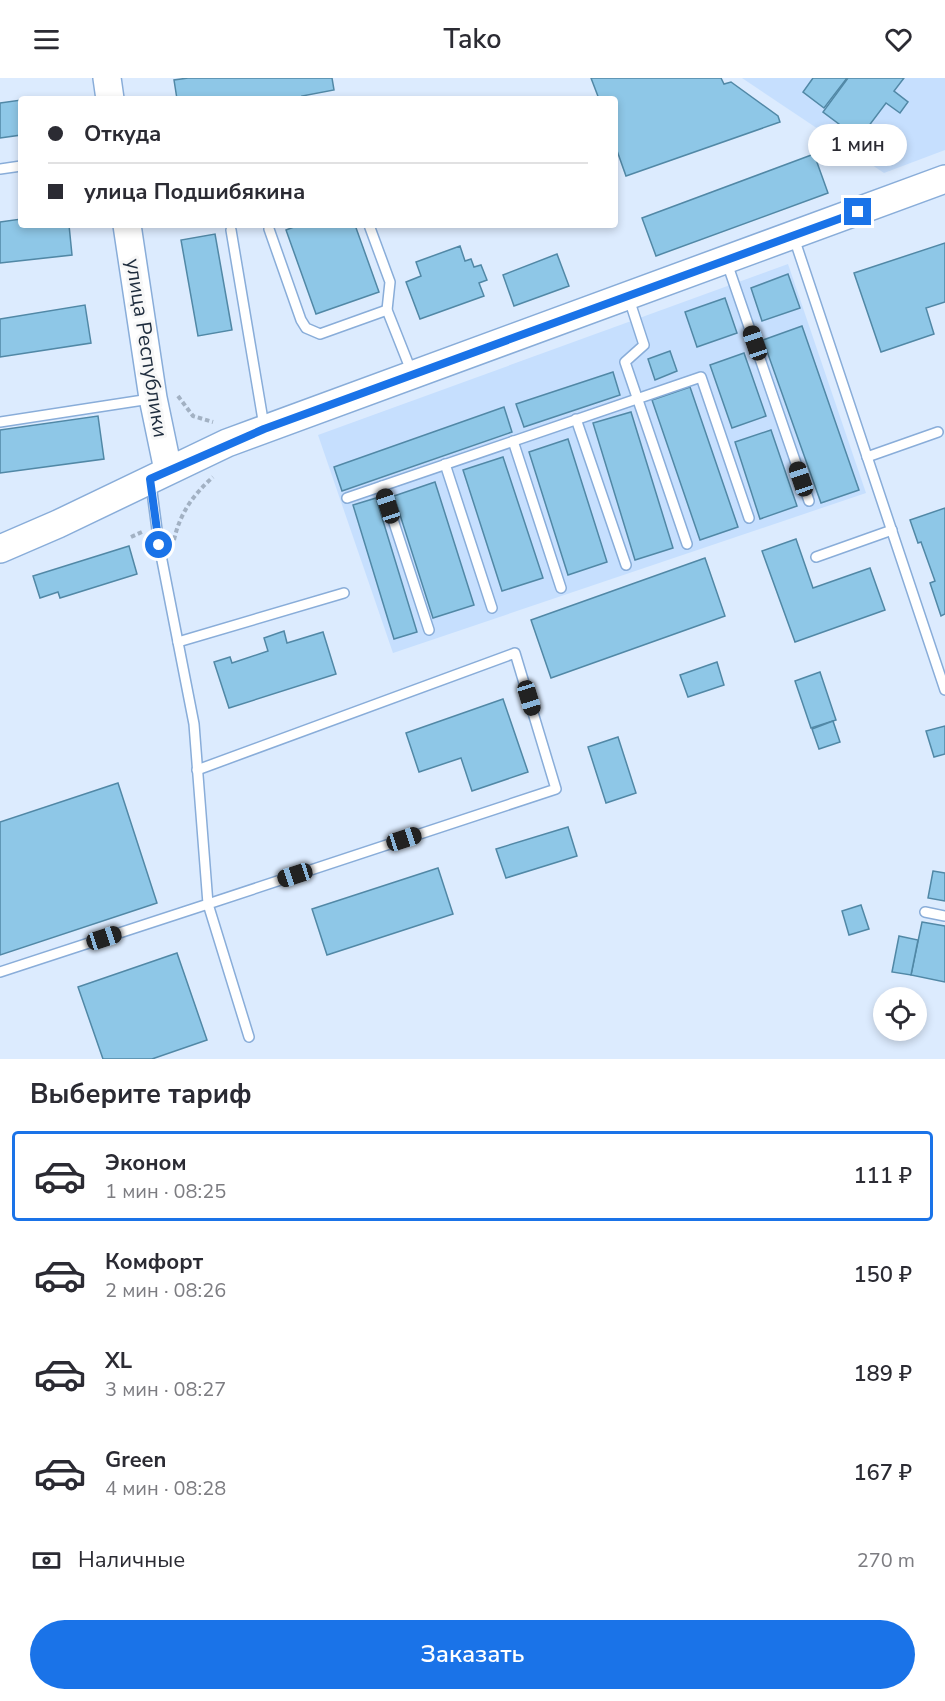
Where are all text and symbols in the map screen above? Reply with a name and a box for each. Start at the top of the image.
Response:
text: Tako [444,21,501,58]
icon: menu [30,23,63,56]
icon: heart [882,23,915,56]
text: Откуда [84,119,161,149]
callout: 1 мин [808,125,908,167]
text: 1 мин [830,131,885,158]
text: улица Подшибякина [84,177,305,207]
route end [844,198,871,225]
street label: улица Республики [119,257,175,439]
car [741,323,769,363]
car [787,459,815,499]
car [374,486,402,526]
route start [145,531,172,558]
car [515,678,543,718]
car [384,825,424,853]
car [275,861,315,889]
car [84,924,124,952]
map controls [873,987,927,1041]
button: locate [873,987,927,1041]
text: Выберите тариф [30,1076,252,1113]
text: Эконом [105,1148,187,1178]
icon: car [33,1149,87,1203]
text: 111 ₽ [853,1161,912,1191]
text: 1 мин · 08:25 [105,1178,226,1205]
text: Комфорт [105,1247,203,1277]
icon: car [33,1248,87,1302]
text: 150 ₽ [853,1260,912,1290]
text: 2 мин · 08:26 [105,1277,226,1304]
text: XL [105,1346,132,1376]
icon: car [33,1347,87,1401]
text: 189 ₽ [853,1359,912,1389]
text: 3 мин · 08:27 [105,1376,226,1403]
text: Green [105,1445,166,1475]
icon: car [33,1446,87,1500]
text: 167 ₽ [853,1458,912,1488]
text: 4 мин · 08:28 [105,1475,226,1502]
icon: cash [30,1544,63,1577]
text: Наличные [78,1545,185,1575]
text: 270 m [857,1547,915,1574]
button: Заказать [30,1620,915,1689]

